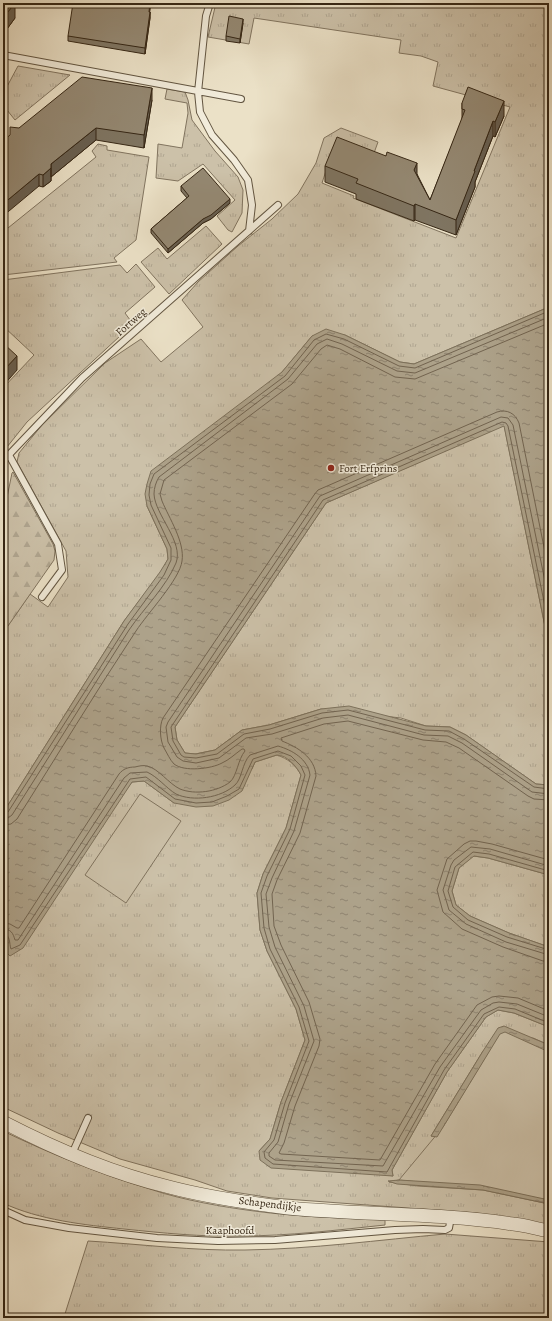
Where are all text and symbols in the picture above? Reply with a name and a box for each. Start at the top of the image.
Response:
street label: Fortweg [112,304,150,340]
place label: Fort Erfprins [339,461,397,476]
marker: Fort Erfprins [326,463,336,473]
street label: Schapendijkje [238,1193,302,1215]
street label: Kaaphoofd [205,1223,255,1238]

